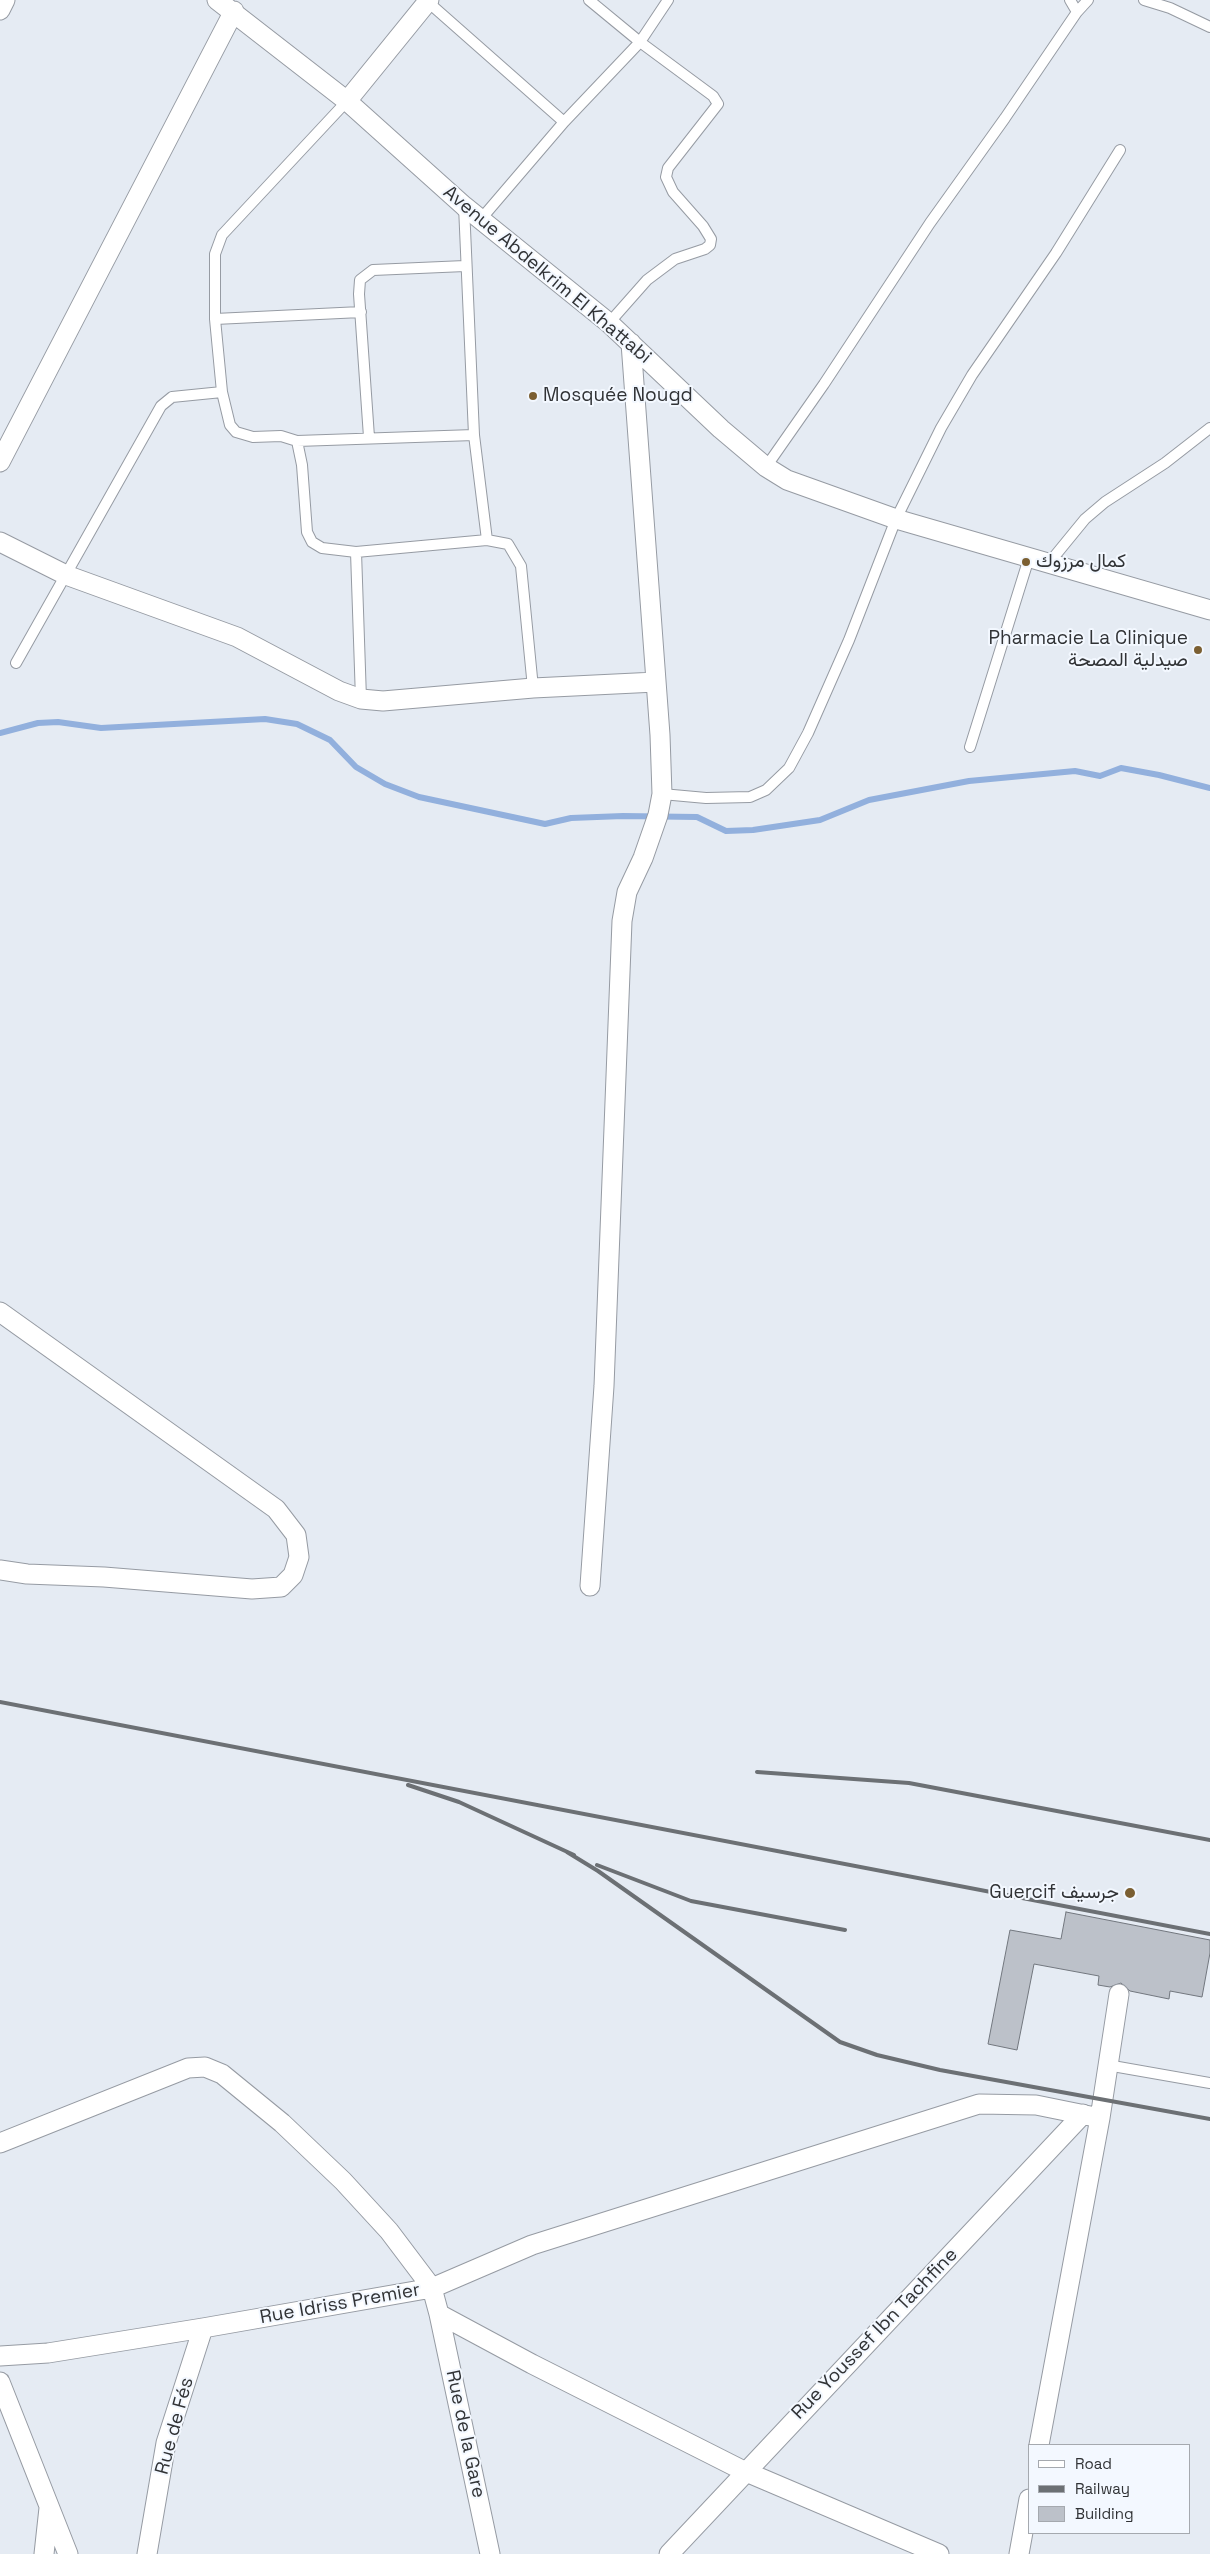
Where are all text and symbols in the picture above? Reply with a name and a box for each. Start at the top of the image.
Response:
street label: Avenue Abdelkrim El Khattabi [438,181,656,369]
place label: Mosquée Nougd [543,385,693,407]
marker: Mosquée Nougd [527,390,539,402]
place label: كمال مرزوك [1036,551,1126,573]
marker: كمال مرزوك [1020,556,1032,568]
place label: Pharmacie La Clinique صيدلية المصحة [989,628,1188,672]
marker: Pharmacie La Clinique صيدلية المصحة [1192,644,1204,656]
place label: Guercif جرسيف [989,1882,1119,1904]
marker: Guercif جرسيف [1123,1886,1137,1900]
street label: Rue Youssef Ibn Tachfine [787,2244,963,2424]
street label: Rue Idriss Premier [258,2279,422,2329]
street label: Rue de la Gare [440,2368,490,2500]
street label: Rue de Fés [151,2375,199,2477]
legend [1028,2444,1190,2534]
text: Road [1075,2454,1112,2473]
text: Railway [1075,2479,1130,2498]
text: Building [1075,2504,1134,2523]

